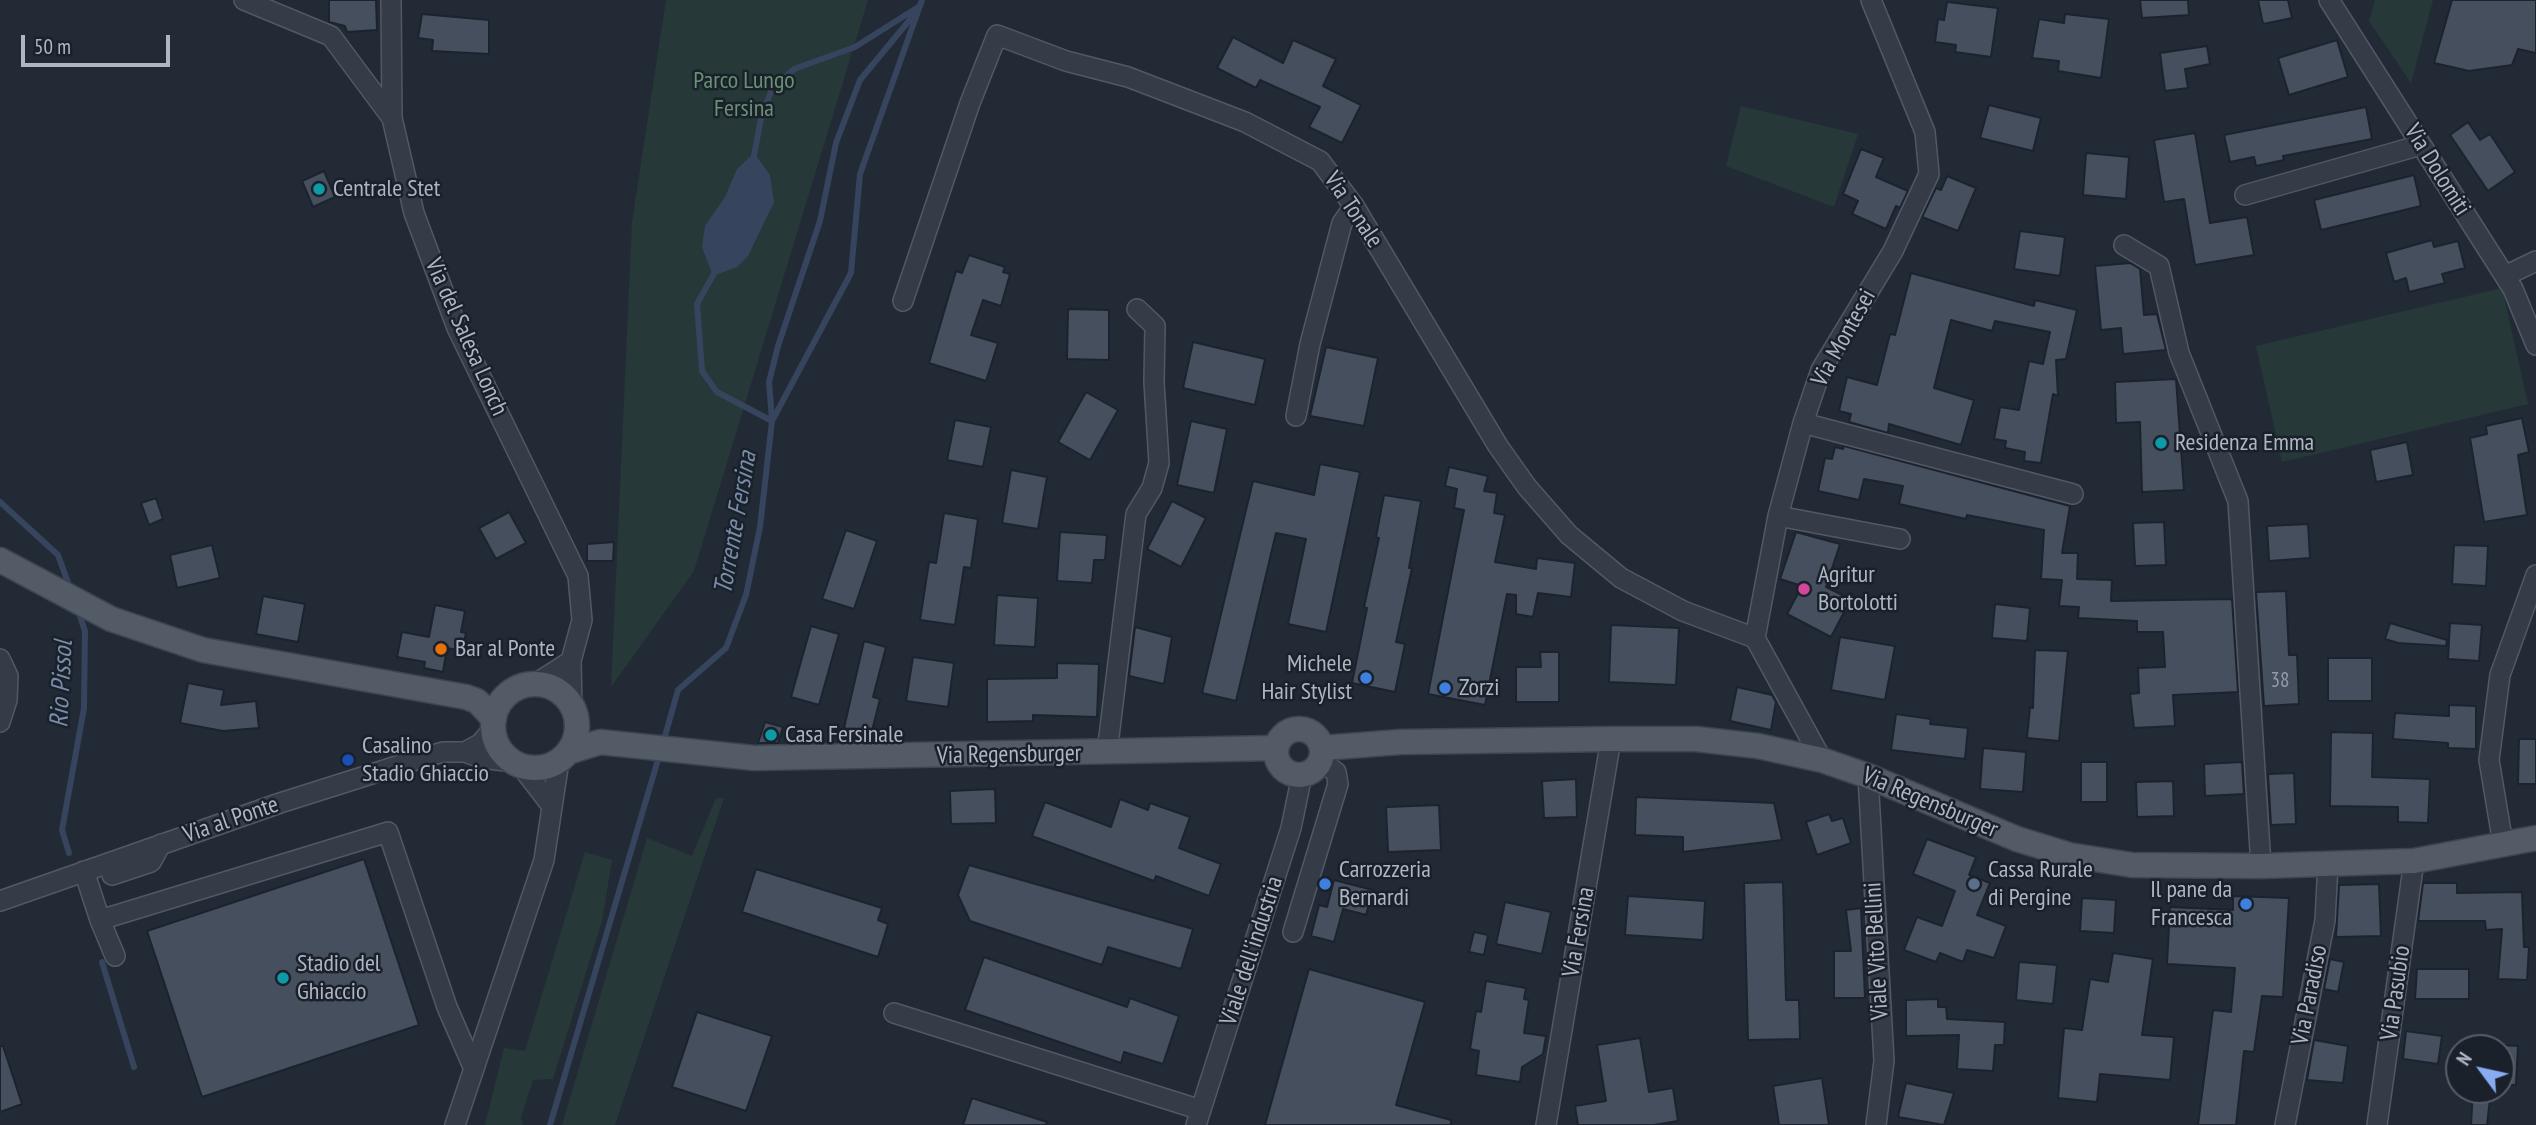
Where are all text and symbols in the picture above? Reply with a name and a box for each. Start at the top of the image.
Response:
scale bar [24,21,173,65]
text: 50 m [34,33,71,60]
park label: Parco Lungo Fersina [693,67,795,123]
street label: Via Dolomiti [2398,119,2476,221]
street label: Via Tonale [1317,167,1389,253]
place label: Centrale Stet [333,175,440,203]
marker: Centrale Stet [311,181,327,197]
street label: Via del Salesa Lonch [418,254,514,420]
street label: Via Montesei [1806,284,1882,392]
place label: Residenza Emma [2175,429,2314,457]
marker: Residenza Emma [2153,435,2169,451]
water label: Torrente Fersina [708,449,764,597]
place label: Agritur Bortolotti [1818,561,1898,617]
marker: Agritur Bortolotti [1796,581,1812,597]
place label: Bar al Ponte [455,635,555,663]
water label: Rio Pissol [44,640,80,728]
marker: Bar al Ponte [433,641,449,657]
place label: Michele Hair Stylist [1261,650,1352,706]
house number: 38 [2271,668,2289,694]
marker: Michele Hair Stylist [1358,670,1374,686]
place label: Zorzi [1459,674,1499,702]
marker: Zorzi [1437,680,1453,696]
place label: Casa Fersinale [785,721,903,749]
marker: Casa Fersinale [763,727,779,743]
place label: Casalino Stadio Ghiaccio [362,732,489,788]
street label: Via Regensburger [937,739,1081,771]
marker: Casalino Stadio Ghiaccio [340,752,356,768]
street label: Via Regensburger [1858,762,2002,844]
street label: Via al Ponte [180,790,282,850]
place label: Carrozzeria Bernardi [1339,856,1431,912]
place label: Cassa Rurale di Pergine [1988,856,2093,912]
street label: Viale dell'industria [1214,873,1290,1029]
marker: Carrozzeria Bernardi [1317,876,1333,892]
marker: Cassa Rurale di Pergine [1966,876,1982,892]
place label: Il pane da Francesca [2150,876,2232,932]
street label: Viale Vito Bellini [1859,881,1895,1021]
street label: Via Fersina [1557,885,1601,979]
marker: Il pane da Francesca [2238,896,2254,912]
street label: Via Paradiso [2286,943,2334,1047]
street label: Via Pasubio [2375,944,2417,1042]
place label: Stadio del Ghiaccio [297,950,380,1006]
marker: Stadio del Ghiaccio [275,970,291,986]
north arrow [2445,1034,2515,1104]
text: N [2451,1048,2477,1069]

